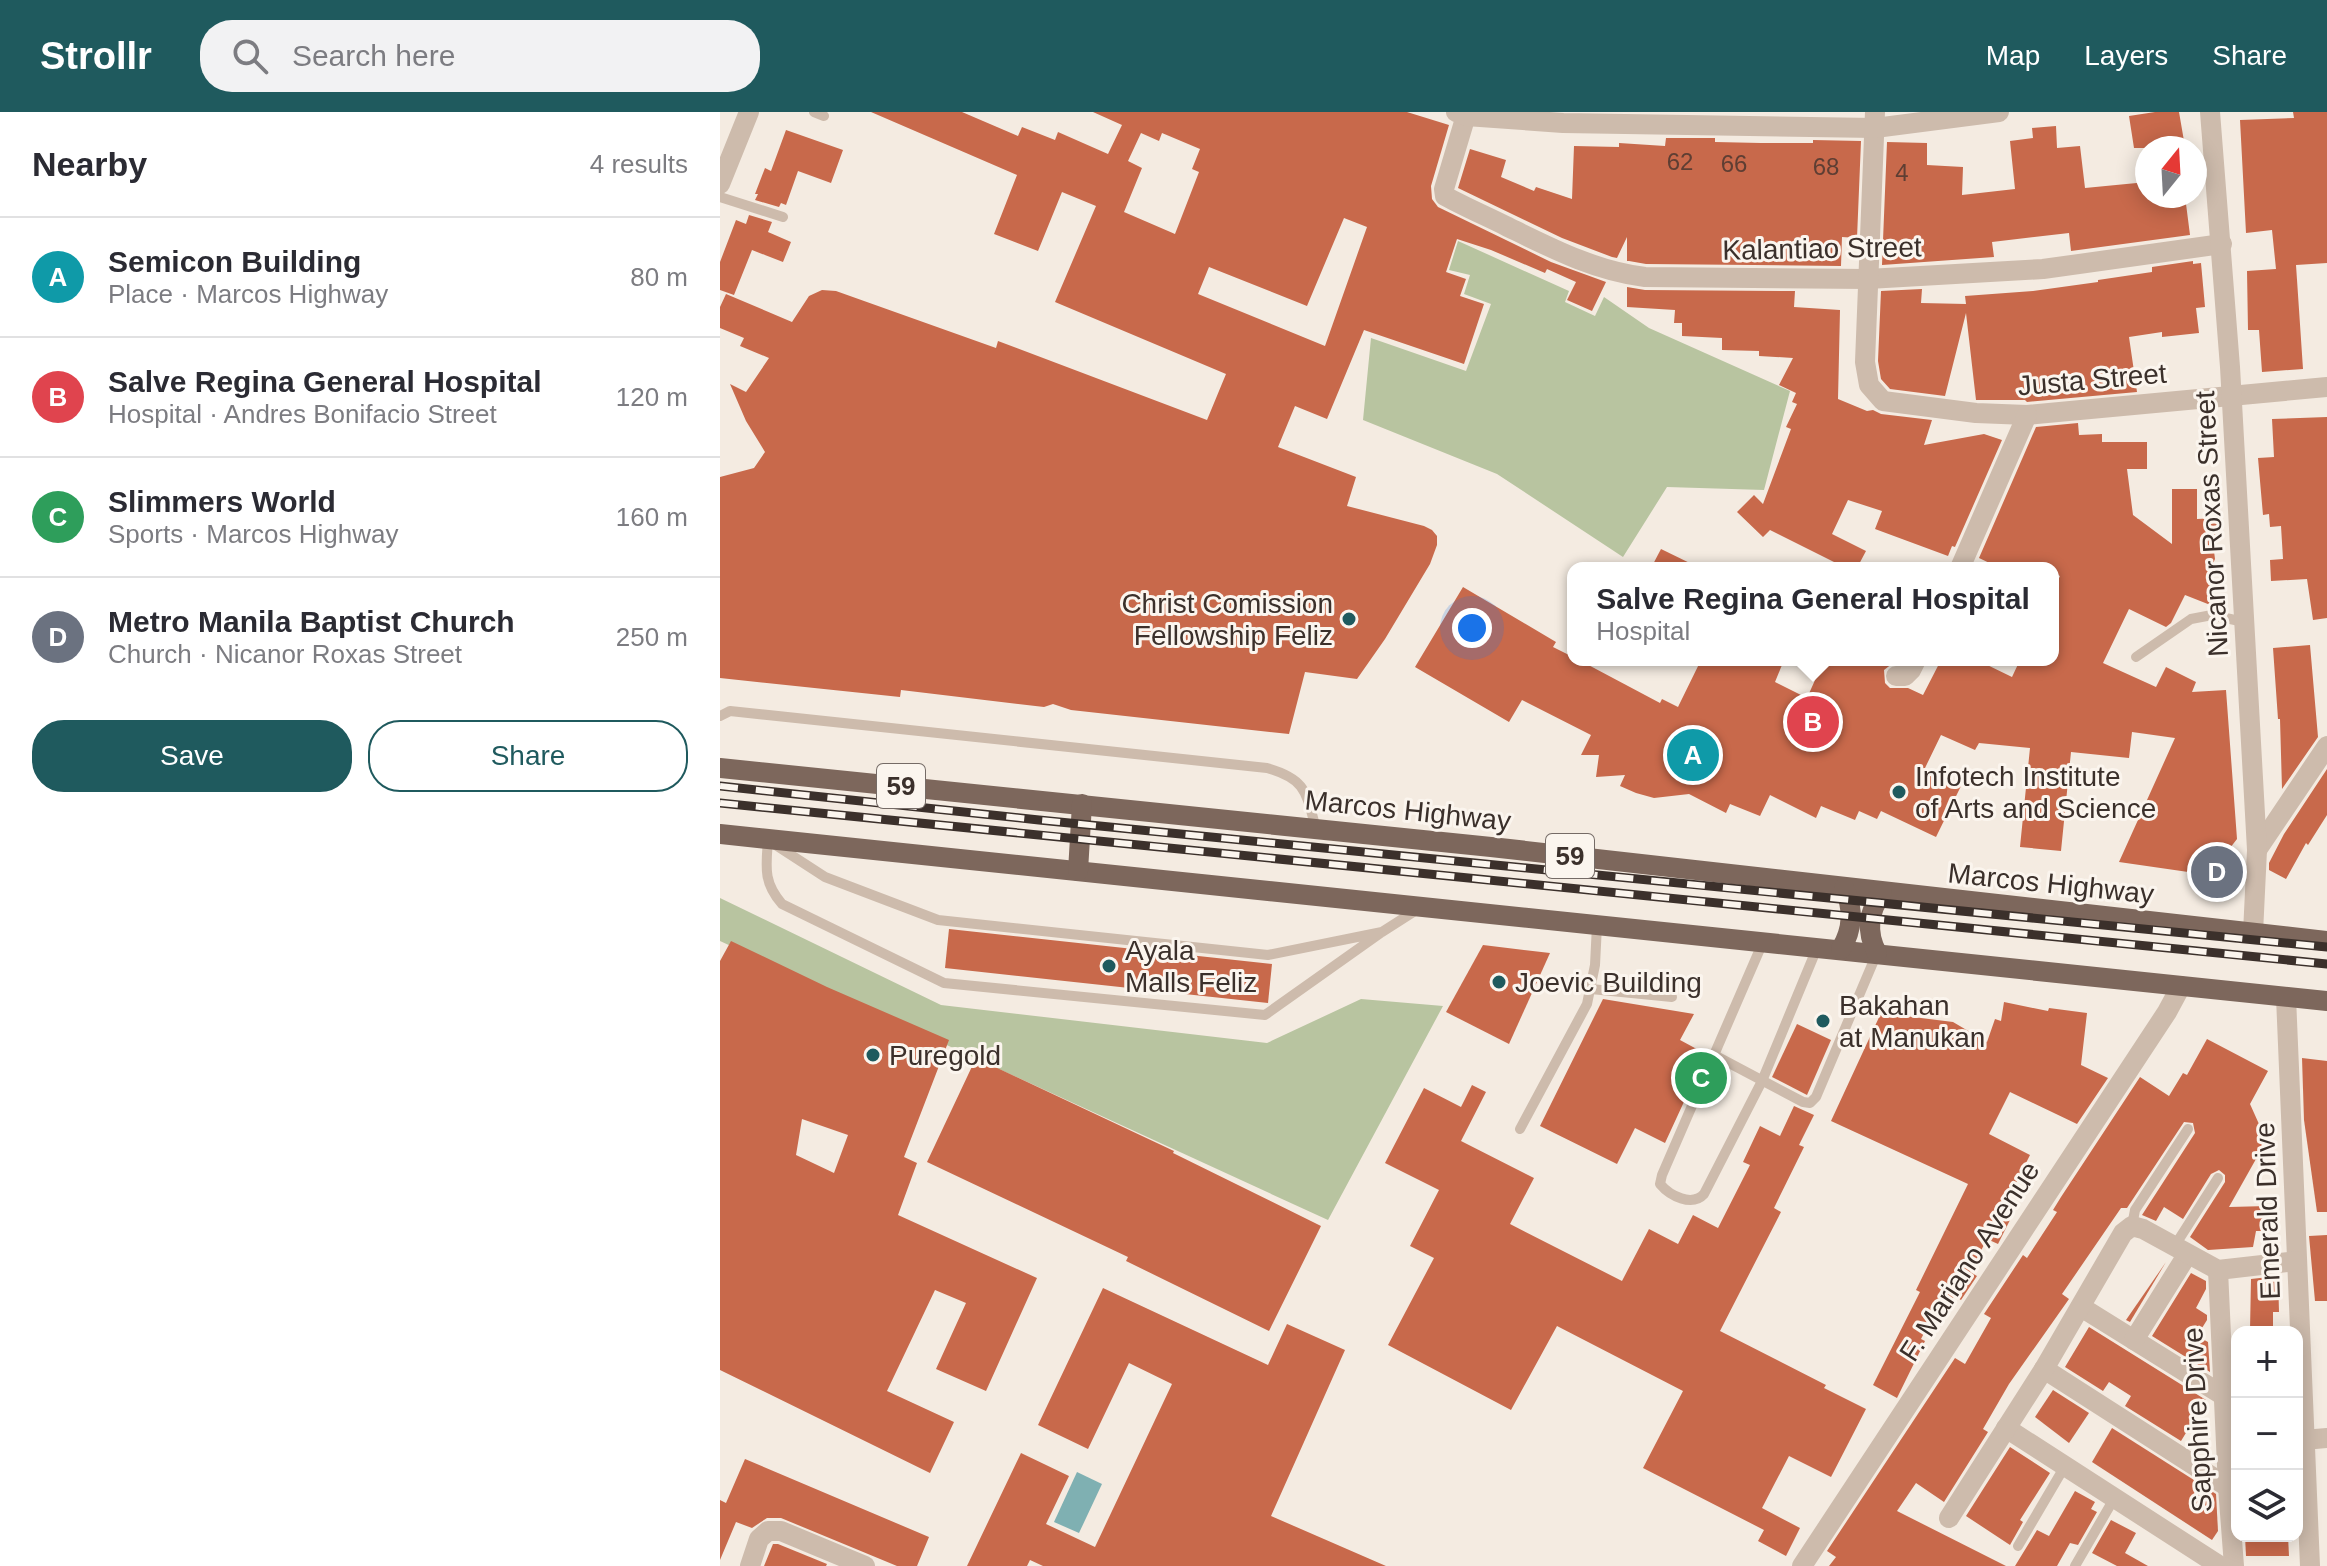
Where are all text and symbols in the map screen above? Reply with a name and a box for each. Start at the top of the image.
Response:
search box [200,20,760,92]
icon: search [228,34,272,78]
text: Strollr [40,35,152,77]
text: Search here [292,39,455,72]
text: Map [1986,40,2040,71]
text: Layers [2084,40,2168,71]
text: Share [2212,40,2287,71]
north arrow [2135,136,2207,208]
text: Nearby [32,145,147,183]
house number: 62 [1667,148,1693,175]
text: 4 results [590,149,688,179]
house number: 66 [1721,150,1747,177]
house number: 68 [1813,153,1839,180]
house number: 4 [1895,159,1909,186]
street label: Kalantiao Street [1722,231,1922,266]
text: Semicon Building [108,245,361,278]
text: A [49,262,67,292]
text: 80 m [630,262,688,292]
text: Place · Marcos Highway [108,279,388,309]
street label: Justa Street [2016,358,2168,401]
text: Salve Regina General Hospital [108,365,542,398]
text: B [49,382,67,412]
text: 120 m [616,382,688,412]
street label: Nicanor Roxas Street [2189,390,2234,658]
text: Hospital · Andres Bonifacio Street [108,399,497,429]
text: Slimmers World [108,485,336,518]
text: C [49,502,67,532]
text: 160 m [616,502,688,532]
text: Sports · Marcos Highway [108,519,398,549]
popup [1567,562,2059,666]
text: Salve Regina General Hospital [1596,582,2030,615]
place label: Christ Comission Fellowship Feliz [1121,588,1333,651]
text: Metro Manila Baptist Church [108,605,515,638]
your location [1452,608,1492,648]
marker: Christ Comission Fellowship Feliz [1340,610,1358,628]
text: Hospital [1596,616,1690,646]
text: D [49,622,67,652]
text: 250 m [616,622,688,652]
text: Church · Nicanor Roxas Street [108,639,462,669]
pin: B [1787,692,1839,752]
button: Save [32,720,352,792]
button: Share [368,720,688,792]
pin: A [1667,725,1719,785]
place label: Infotech Institute of Arts and Science [1915,761,2156,824]
road number: 59 [877,764,925,808]
marker: Infotech Institute of Arts and Science [1890,783,1908,801]
street label: Marcos Highway [1303,784,1512,837]
road number: 59 [1546,834,1594,878]
pin: D [2191,842,2243,902]
street label: Marcos Highway [1946,857,2155,910]
place label: Ayala Malls Feliz [1125,935,1257,998]
marker: Ayala Malls Feliz [1100,957,1118,975]
place label: Joevic Building [1515,967,1702,998]
marker: Joevic Building [1490,973,1508,991]
place label: Bakahan at Manukan [1839,990,1985,1053]
marker: Bakahan at Manukan [1814,1012,1832,1030]
place label: Puregold [889,1040,1001,1071]
marker: Puregold [864,1046,882,1064]
pin: C [1675,1048,1727,1108]
street label: Emerald Drive [2249,1122,2286,1300]
street label: F. Mariano Avenue [1893,1156,2045,1367]
map controls [2231,1326,2303,1542]
button: + [2231,1326,2303,1398]
street label: Sapphire Drive [2177,1327,2218,1513]
button: − [2231,1398,2303,1470]
button: layers [2231,1470,2303,1542]

